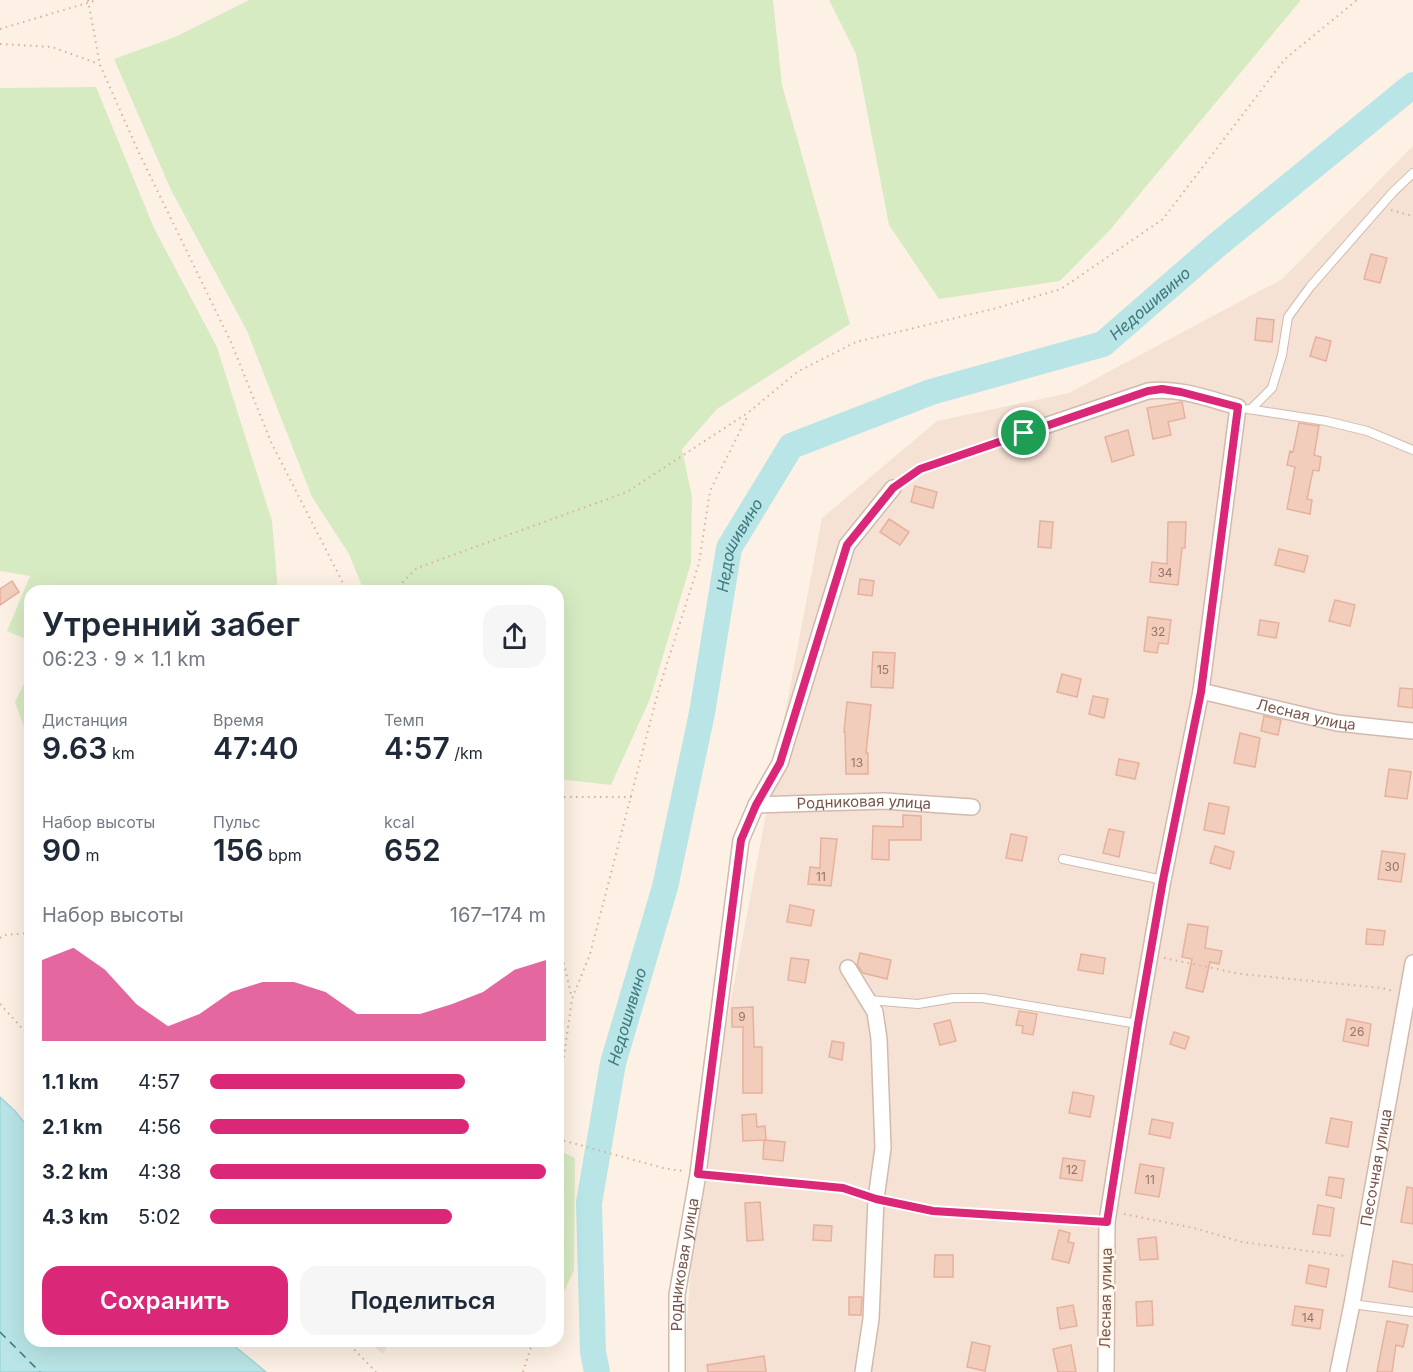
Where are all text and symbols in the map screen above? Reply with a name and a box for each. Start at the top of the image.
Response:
water label: Недошивино [1105,263,1194,344]
pin [998,407,1049,458]
icon: arrive [1007,416,1040,449]
water label: Недошивино [712,495,767,594]
house number: 34 [1157,565,1173,580]
text: Утренний забег [42,604,300,644]
button: share [483,605,546,668]
house number: 32 [1151,624,1165,639]
text: 06:23 · 9 × 1.1 km [42,647,206,671]
house number: 15 [877,662,889,677]
street label: Лесная улица [1255,694,1357,734]
text: Дистанция [42,710,128,730]
text: Время [213,710,264,730]
text: Темп [384,710,424,730]
text: 9.63 [42,730,107,766]
text: 47:40 [213,730,299,766]
text: 4:57 [384,730,450,766]
text: km [107,743,135,763]
text: /km [450,743,483,763]
house number: 13 [851,755,863,770]
street label: Родниковая улица [796,791,932,813]
text: Набор высоты [42,812,155,832]
text: Пульс [213,812,261,832]
text: kcal [384,812,415,832]
text: 90 [42,832,81,868]
text: 156 [213,832,264,868]
text: 652 [384,832,441,868]
text: m [81,845,100,865]
text: bpm [264,845,302,865]
house number: 30 [1385,859,1399,874]
house number: 11 [816,869,826,884]
text: Набор высоты [42,903,184,927]
text: 167–174 m [450,903,546,927]
water label: Недошивино [603,965,651,1068]
house number: 9 [738,1009,746,1024]
house number: 26 [1350,1024,1364,1039]
text: 1.1 km [42,1070,99,1094]
text: 4:57 [138,1070,180,1094]
street label: Песочная улица [1356,1107,1396,1228]
text: 2.1 km [42,1115,103,1139]
text: 4:56 [138,1115,181,1139]
text: 3.2 km [42,1160,108,1184]
text: 4:38 [138,1160,181,1184]
house number: 12 [1066,1162,1078,1177]
house number: 11 [1145,1172,1155,1187]
street label: Родниковая улица [667,1196,703,1331]
text: 4.3 km [42,1205,109,1229]
text: 5:02 [138,1205,181,1229]
street label: Лесная улица [1095,1247,1116,1349]
button: Сохранить [42,1266,288,1335]
button: Поделиться [300,1266,546,1335]
house number: 14 [1302,1310,1315,1325]

